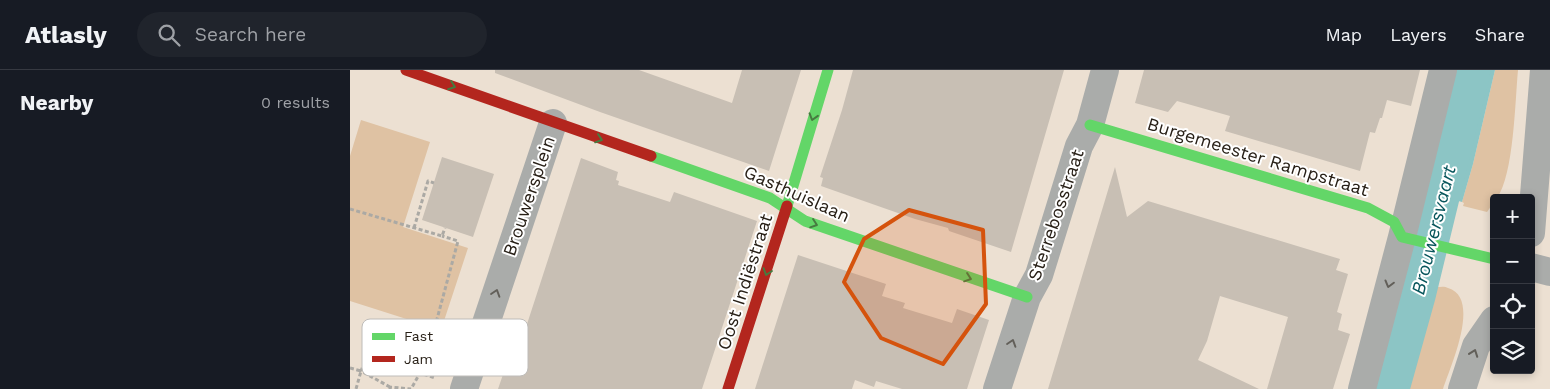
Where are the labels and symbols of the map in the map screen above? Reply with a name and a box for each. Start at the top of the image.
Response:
one-way arrow [447,80,456,90]
one-way arrow [809,112,819,120]
street label: Burgemeester Rampstraat [1145,113,1372,200]
street label: Brouwersplein [498,133,559,259]
one-way arrow [595,133,603,143]
street label: Sterrebosstraat [1023,146,1088,283]
street label: Gasthuislaan [741,161,853,226]
water label: Brouwersvaart [1406,163,1461,297]
street label: Oost Indiëstraat [713,211,777,353]
one-way arrow [810,219,818,229]
one-way arrow [762,268,772,276]
one-way arrow [963,272,972,282]
one-way arrow [1385,279,1395,287]
one-way arrow [491,289,501,298]
legend [362,319,528,376]
text: Fast [404,328,433,344]
one-way arrow [1006,339,1016,348]
one-way arrow [1468,349,1478,357]
text: Jam [404,351,433,367]

